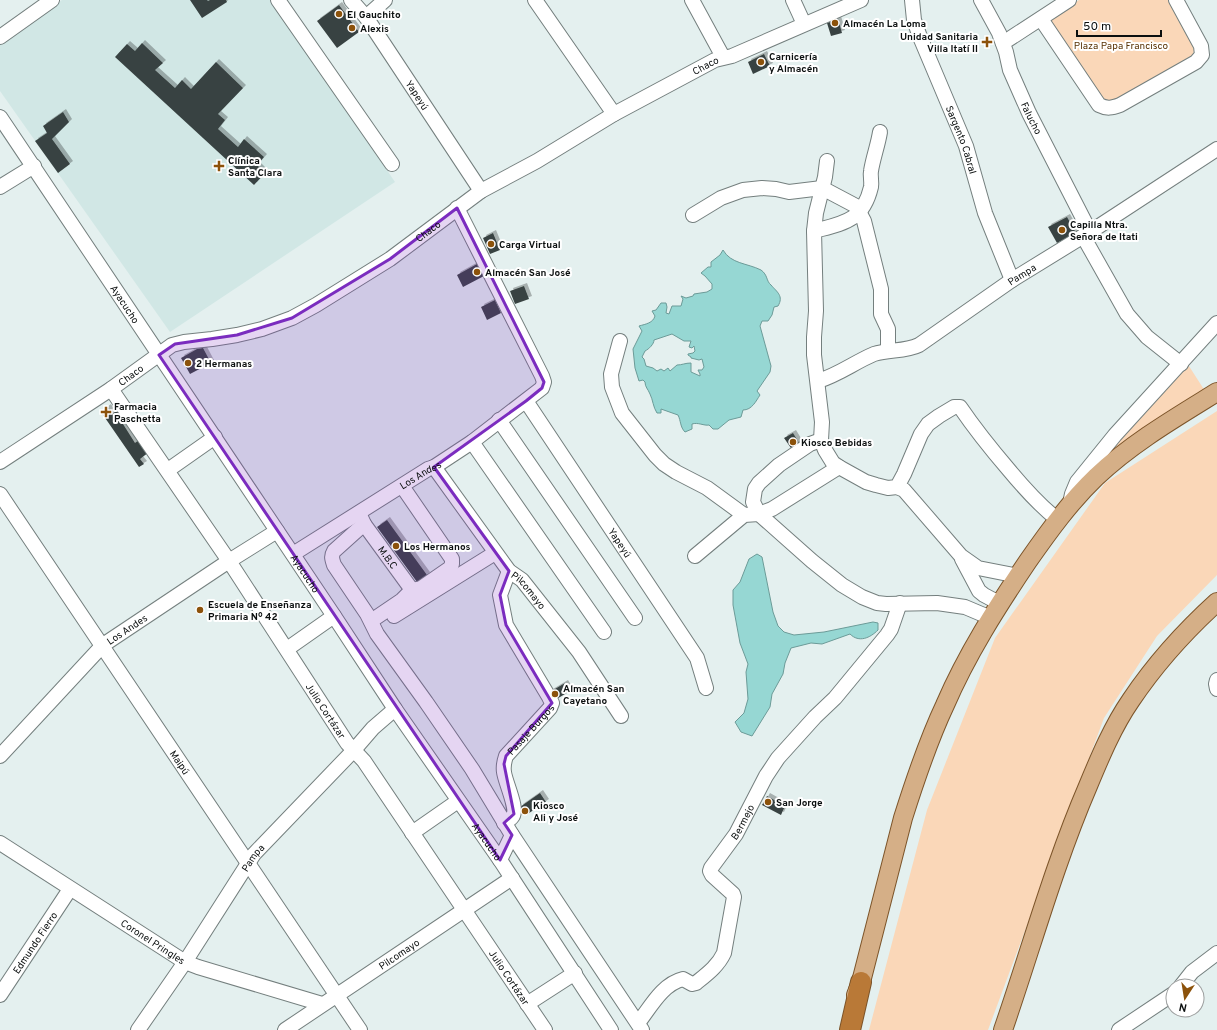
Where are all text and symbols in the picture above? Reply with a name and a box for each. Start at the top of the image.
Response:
marker: El Gauchito [334,9,344,19]
place label: El Gauchito [347,9,401,22]
scale bar [1077,12,1161,38]
marker: Almacén La Loma [830,18,840,28]
place label: Almacén La Loma [843,18,926,31]
text: 50 m [1083,19,1111,35]
marker: Alexis [347,23,357,33]
place label: Alexis [360,23,389,36]
place label: Unidad Sanitaria Villa Itatí II [900,31,978,56]
marker: Unidad Sanitaria Villa Itatí II [981,36,993,48]
park label: Plaza Papa Francisco [1074,40,1169,53]
place label: Carnicería y Almacén [769,51,818,76]
street label: Chaco [691,54,720,79]
marker: Carnicería y Almacén [756,57,766,67]
street label: Yapeyú [402,78,431,113]
street label: Falucho [1017,100,1044,138]
street label: Sargento Cabral [942,104,979,176]
place label: Clínica Santa Clara [228,155,282,180]
marker: Clínica Santa Clara [213,160,225,172]
street label: Chaco [413,218,444,246]
place label: Capilla Ntra. Señora de Itati [1070,219,1138,244]
marker: Capilla Ntra. Señora de Itati [1057,225,1067,235]
marker: Carga Virtual [486,239,496,249]
place label: Carga Virtual [499,239,561,252]
street label: Pampa [1006,262,1039,289]
marker: Almacén San José [472,267,482,277]
place label: Almacén San José [485,267,571,280]
street label: Ayacucho [106,283,142,327]
marker: 2 Hermanas [183,358,193,368]
place label: 2 Hermanas [196,358,252,371]
street label: Chaco [116,362,147,390]
place label: Farmacia Paschetta [114,401,161,426]
marker: Farmacia Paschetta [101,407,111,417]
marker: Kiosco Bebidas [788,437,798,447]
place label: Kiosco Bebidas [801,437,872,450]
street label: Los Andes [398,459,445,493]
street label: Yapeyú [604,526,633,561]
marker: Los Hermanos [391,541,401,551]
place label: Los Hermanos [404,541,470,554]
street label: M.B.C [374,544,400,572]
street label: Ayacucho [287,552,322,596]
street label: Pilcomayo [508,569,548,613]
place label: Escuela de Enseñanza Primaria Nº 42 [208,599,311,624]
marker: Escuela de Enseñanza Primaria Nº 42 [195,605,205,615]
street label: Los Andes [105,612,151,649]
street label: Julio Cortázar [302,681,348,742]
place label: Almacén San Cayetano [563,683,625,708]
marker: Almacén San Cayetano [550,689,560,699]
street label: Pasaje Burgos [505,704,558,758]
street label: Maipú [166,748,192,778]
marker: San Jorge [763,797,773,807]
place label: San Jorge [776,797,823,810]
place label: Kiosco Ali y José [533,800,579,825]
street label: Bermejo [729,802,758,843]
marker: Kiosco Ali y José [520,806,530,816]
street label: Ayacucho [468,821,504,864]
street label: Pampa [239,842,268,875]
street label: Edmundo Fierro [11,909,61,977]
street label: Coronel Pringles [118,917,187,968]
street label: Pilcomayo [377,936,423,973]
street label: Julio Cortázar [485,948,532,1008]
north arrow [1165,978,1205,1018]
text: N [1178,999,1188,1014]

